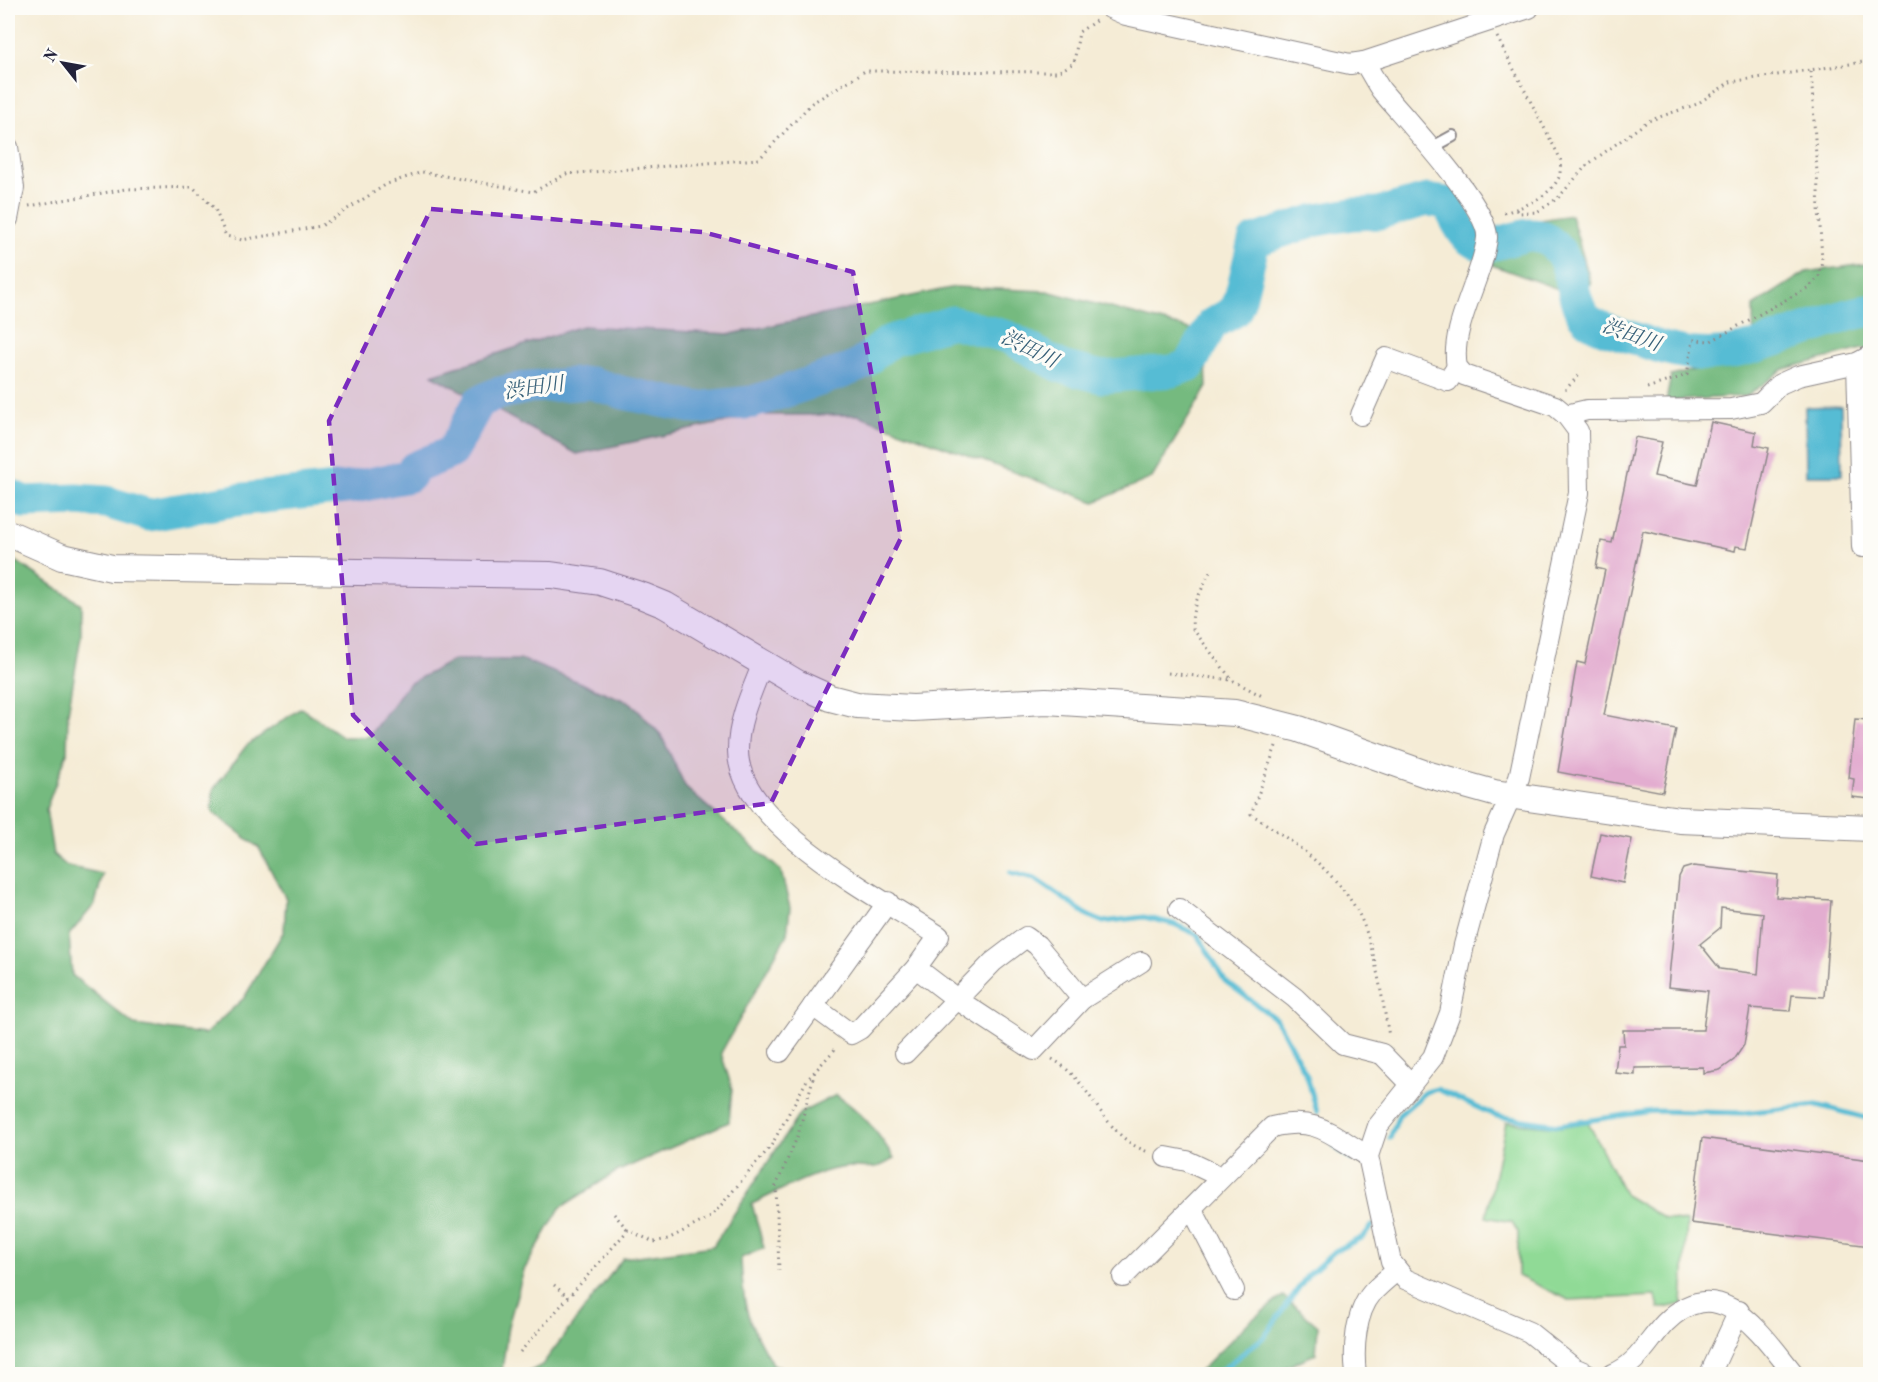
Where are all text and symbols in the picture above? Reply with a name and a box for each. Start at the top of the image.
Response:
north arrow [33,33,93,93]
text: N [42,46,62,66]
water label: 渋田川 [1599,314,1665,356]
water label: 渋田川 [998,326,1063,373]
water label: 渋田川 [503,373,567,403]

